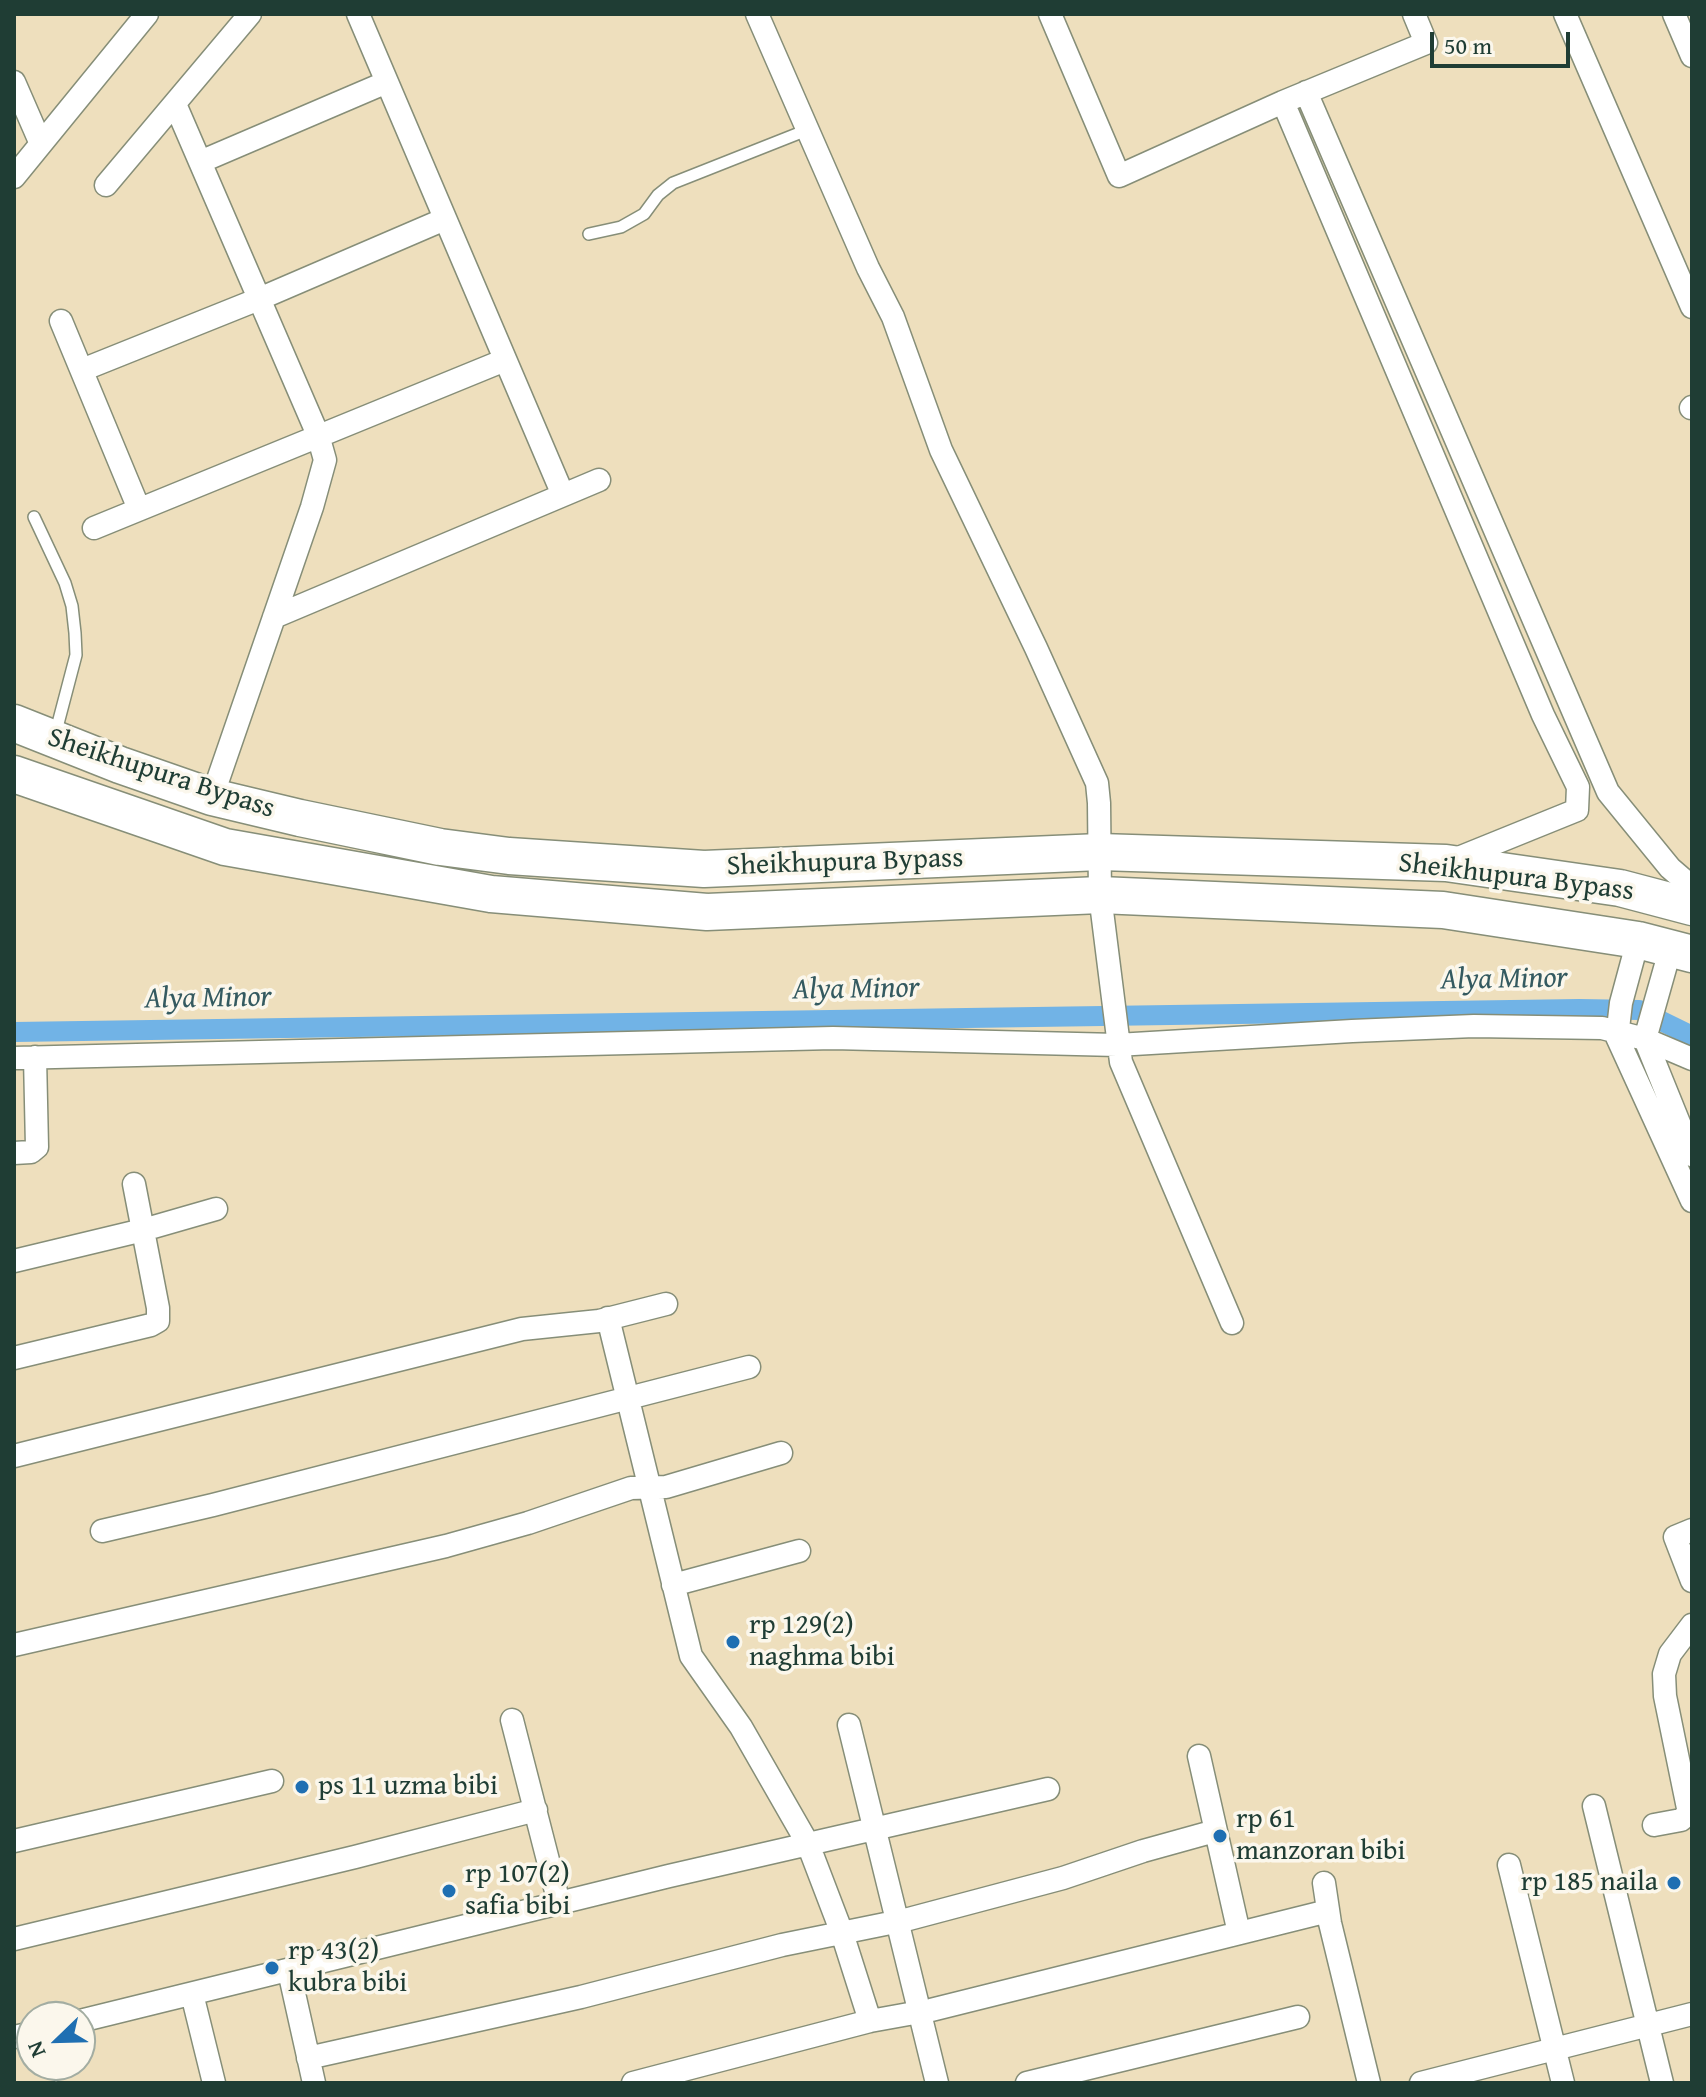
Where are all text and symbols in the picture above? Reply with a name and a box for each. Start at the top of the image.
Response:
scale bar [1434,16,1574,66]
text: 50 m [1444,28,1492,63]
street label: Sheikhupura Bypass [43,721,279,827]
street label: Sheikhupura Bypass [726,842,964,884]
street label: Sheikhupura Bypass [1396,847,1636,909]
water label: Alya Minor [1440,961,1568,999]
water label: Alya Minor [792,971,920,1009]
water label: Alya Minor [144,980,272,1018]
place label: rp 129(2) naghma bibi [749,1609,895,1675]
marker: rp 129(2) naghma bibi [724,1633,742,1651]
place label: ps 11 uzma bibi [318,1770,498,1804]
marker: ps 11 uzma bibi [293,1778,311,1796]
place label: rp 61 manzoran bibi [1236,1803,1405,1869]
marker: rp 61 manzoran bibi [1211,1827,1229,1845]
place label: rp 107(2) safia bibi [465,1858,570,1924]
place label: rp 185 naila [1521,1866,1658,1900]
marker: rp 185 naila [1665,1874,1683,1892]
marker: rp 107(2) safia bibi [440,1882,458,1900]
place label: rp 43(2) kubra bibi [288,1935,407,2001]
marker: rp 43(2) kubra bibi [263,1959,281,1977]
north arrow [16,2001,96,2081]
text: N [18,2037,53,2063]

